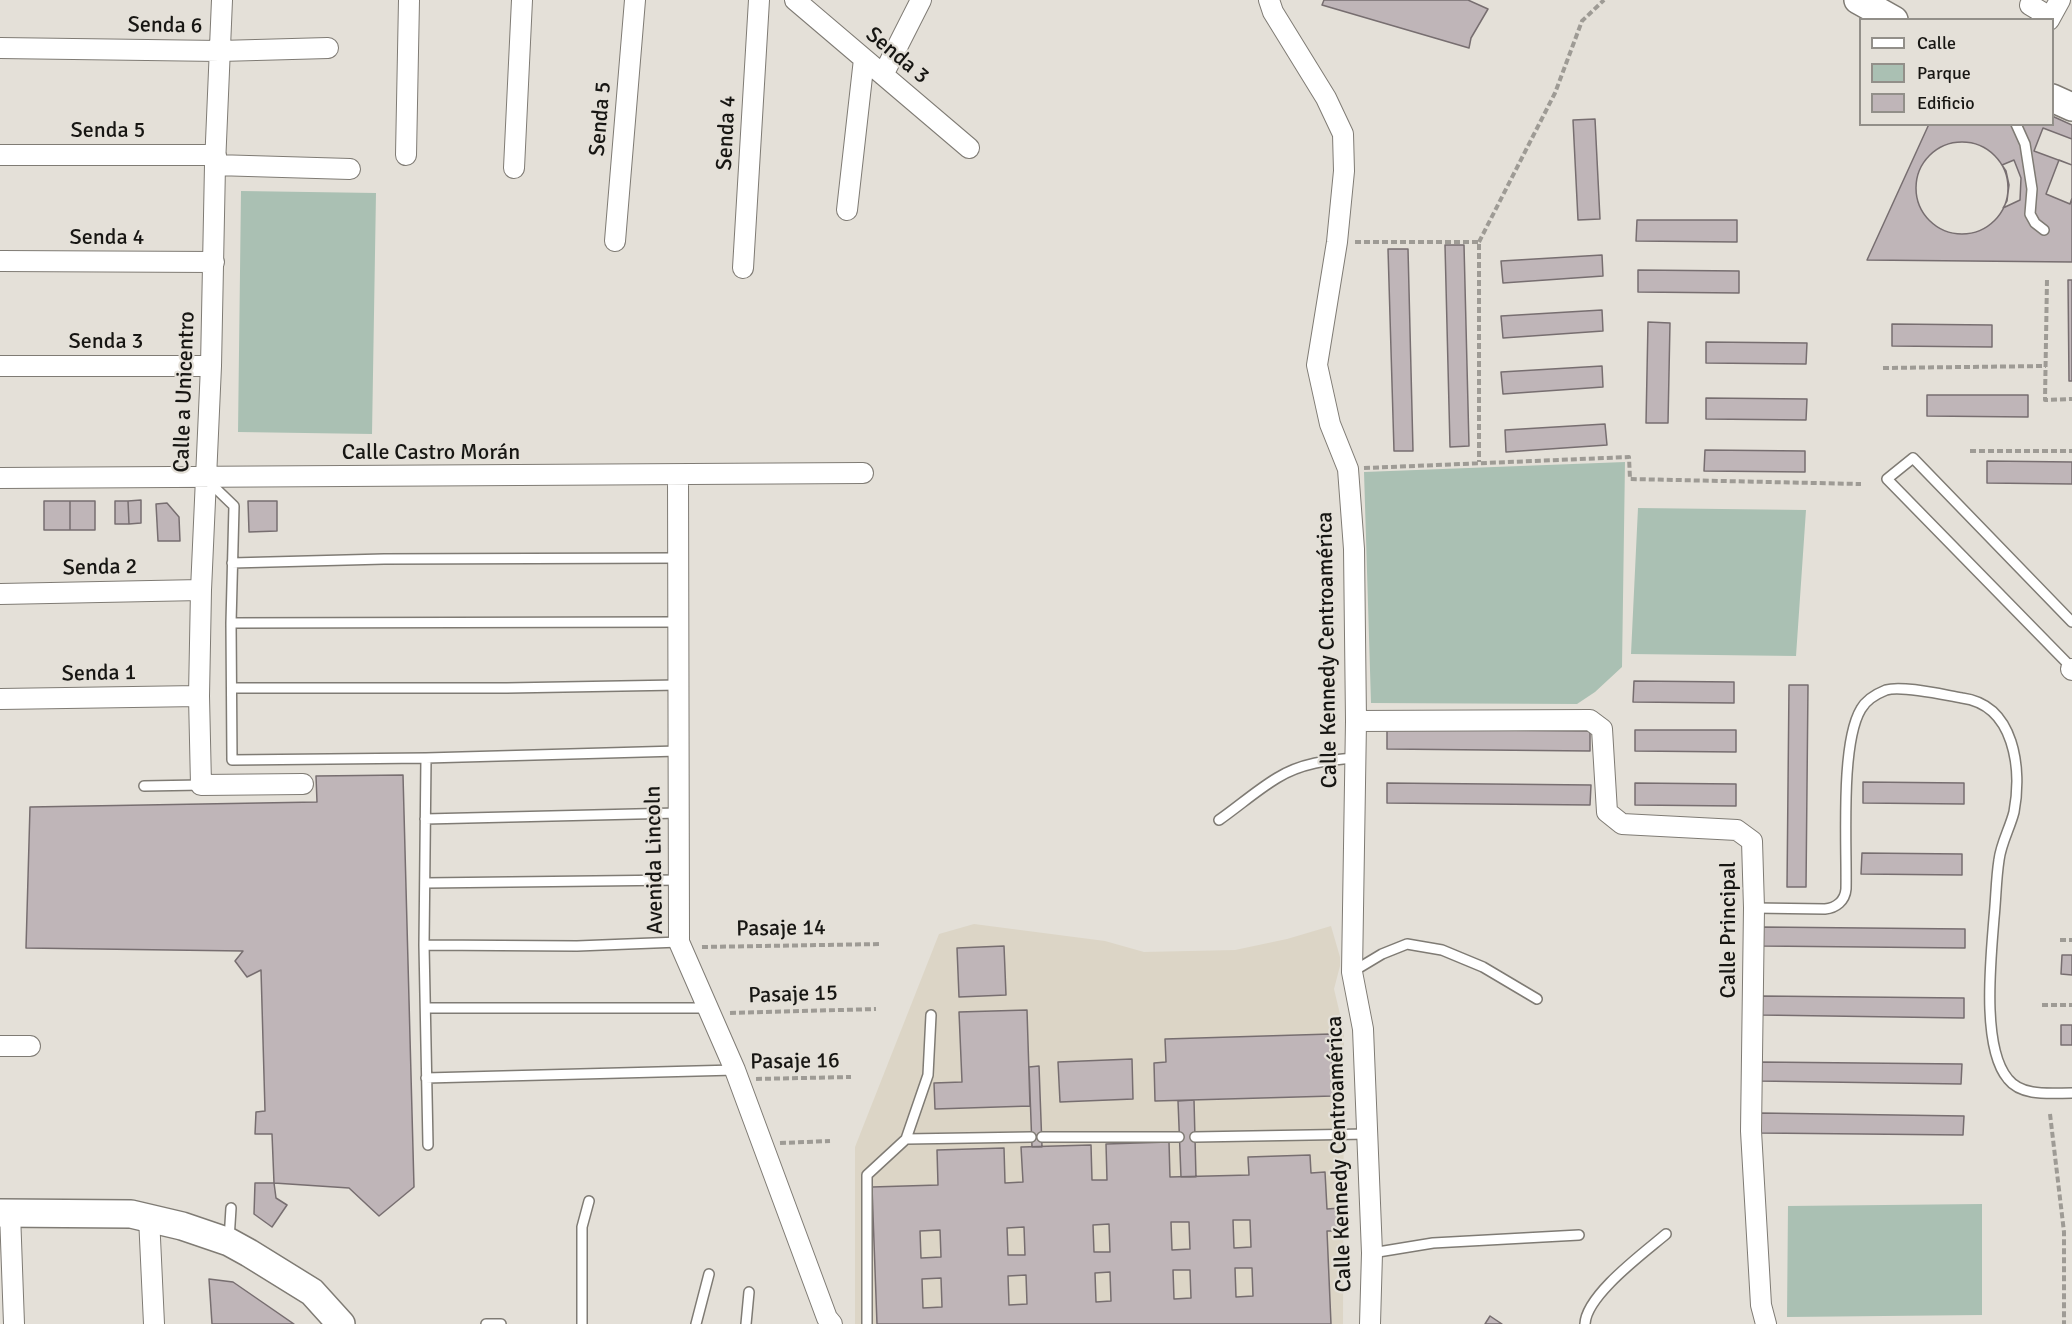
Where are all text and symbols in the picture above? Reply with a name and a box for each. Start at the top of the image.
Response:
street label: Senda 6 [127,12,203,40]
legend [1859,18,2054,126]
street label: Senda 3 [860,22,934,90]
text: Calle [1917,32,1956,54]
text: Parque [1917,62,1971,84]
street label: Senda 5 [585,81,617,157]
text: Edificio [1917,92,1975,114]
street label: Senda 4 [712,95,742,171]
street label: Senda 5 [71,118,145,144]
street label: Senda 4 [70,225,144,251]
street label: Calle a Unicentro [169,311,201,473]
street label: Senda 3 [69,329,143,355]
street label: Calle Castro Morán [342,440,520,466]
street label: Calle Kennedy Centroamérica [1312,511,1344,789]
street label: Senda 2 [62,554,138,582]
street label: Senda 1 [61,660,137,688]
street label: Avenida Lincoln [641,785,669,935]
street label: Calle Principal [1716,861,1742,999]
street label: Pasaje 14 [736,915,826,943]
street label: Pasaje 15 [748,980,838,1010]
street label: Calle Kennedy Centroamérica [1322,1015,1358,1293]
street label: Pasaje 16 [750,1048,840,1076]

